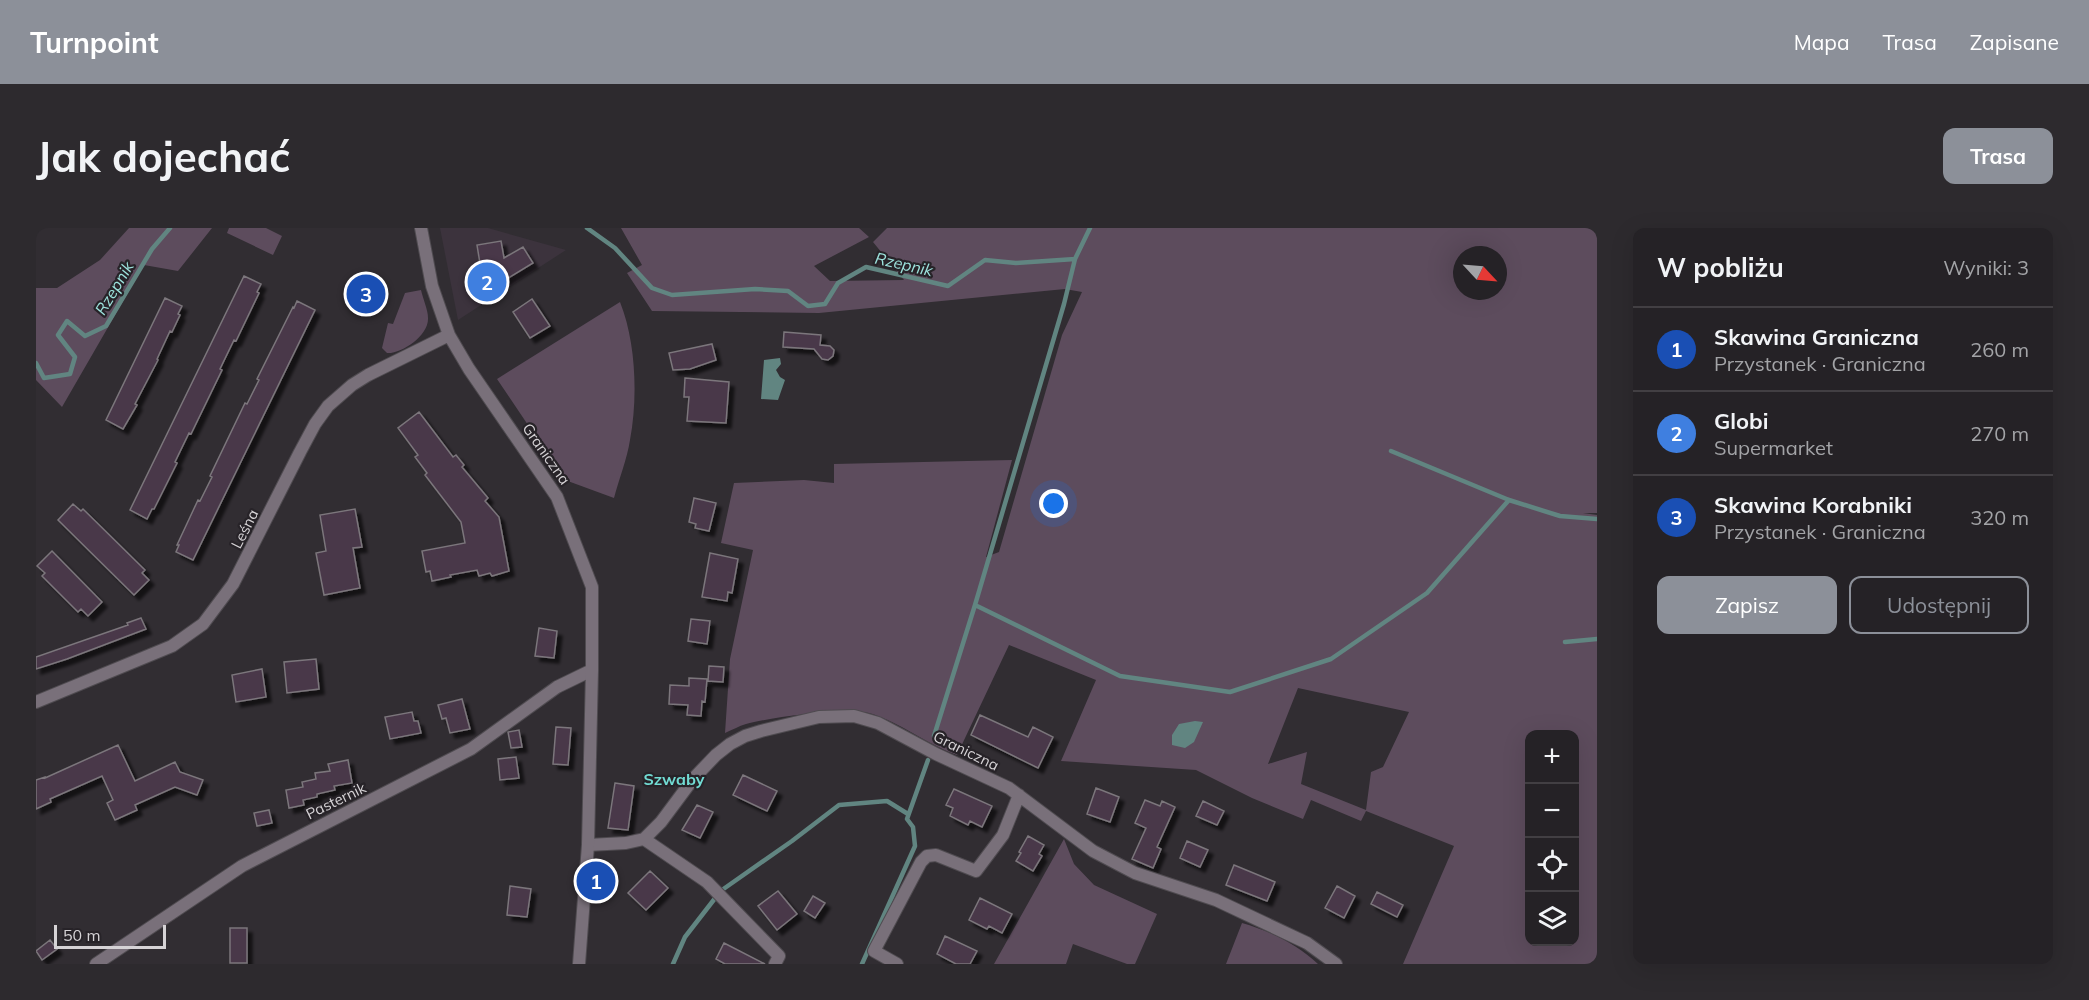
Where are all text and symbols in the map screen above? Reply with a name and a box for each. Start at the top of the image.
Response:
text: Turnpoint [30,25,159,60]
text: Mapa [1794,29,1850,55]
text: Trasa [1883,29,1937,55]
text: Zapisane [1970,29,2059,55]
button: Trasa [1943,128,2053,184]
text: Jak dojechać [36,130,291,183]
north arrow [1453,246,1507,300]
water label: Rzepnik [873,248,936,281]
text: W pobliżu [1657,251,1784,284]
text: Wyniki: 3 [1943,255,2029,280]
water label: Rzepnik [90,257,138,318]
pin: 2 [468,260,506,304]
pin: 3 [346,272,386,316]
text: Skawina Graniczna [1714,323,1919,351]
text: 1 [1671,337,1683,362]
text: 260 m [1970,337,2029,362]
text: Przystanek · Graniczna [1714,351,1926,376]
text: Globi [1714,407,1768,435]
street label: Graniczna [518,419,574,488]
text: 2 [1671,421,1683,446]
text: 270 m [1970,421,2029,446]
text: Supermarket [1714,435,1833,460]
your location [1039,489,1068,518]
text: Skawina Korabniki [1714,491,1912,519]
text: 3 [1671,505,1683,530]
text: 320 m [1970,505,2029,530]
street label: Leśna [227,506,262,552]
text: Przystanek · Graniczna [1714,519,1926,544]
button: Zapisz [1657,576,1837,634]
button: Udostępnij [1849,576,2029,634]
street label: Graniczna [930,727,1002,775]
map controls [1525,730,1579,946]
button: + [1525,730,1579,784]
district label: Szwaby [644,769,705,789]
street label: Pasternik [303,778,369,823]
button: − [1525,784,1579,838]
button: locate [1525,838,1579,892]
pin: 1 [576,858,616,904]
button: layers [1525,892,1579,946]
scale bar [54,922,166,950]
text: 50 m [63,925,100,945]

